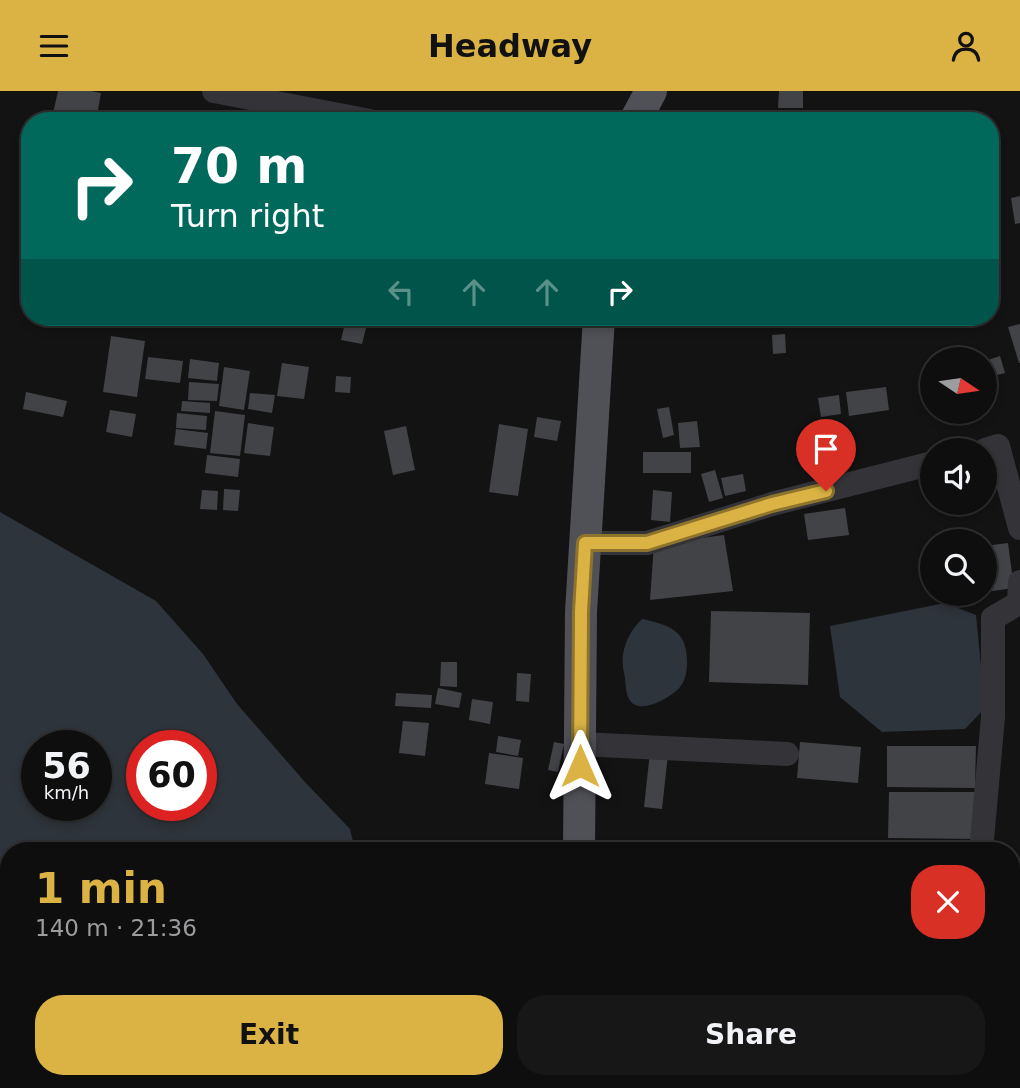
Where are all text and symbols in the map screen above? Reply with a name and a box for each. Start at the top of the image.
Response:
icon: menu [35,27,73,65]
text: Headway [428,27,592,65]
icon: person [947,27,985,65]
text: 70 m [171,138,307,195]
icon: right [56,140,147,231]
text: Turn right [171,197,324,235]
icon: left [382,273,420,311]
icon: ahead [455,273,493,311]
icon: ahead [528,273,566,311]
icon: right [601,273,639,311]
north arrow [920,347,998,423]
map controls [920,347,997,606]
pin [796,419,856,491]
icon: arrive [807,430,845,468]
button: sound [920,438,997,515]
button: search [920,529,997,606]
position arrow [543,729,617,803]
speed limit sign: 60 [126,730,217,821]
text: 56 [42,746,91,786]
text: km/h [44,782,89,803]
text: 1 min [35,864,167,913]
button: close [911,865,985,939]
text: 140 m · 21:36 [35,915,197,941]
button: Exit [35,995,503,1075]
button: Share [517,995,985,1075]

